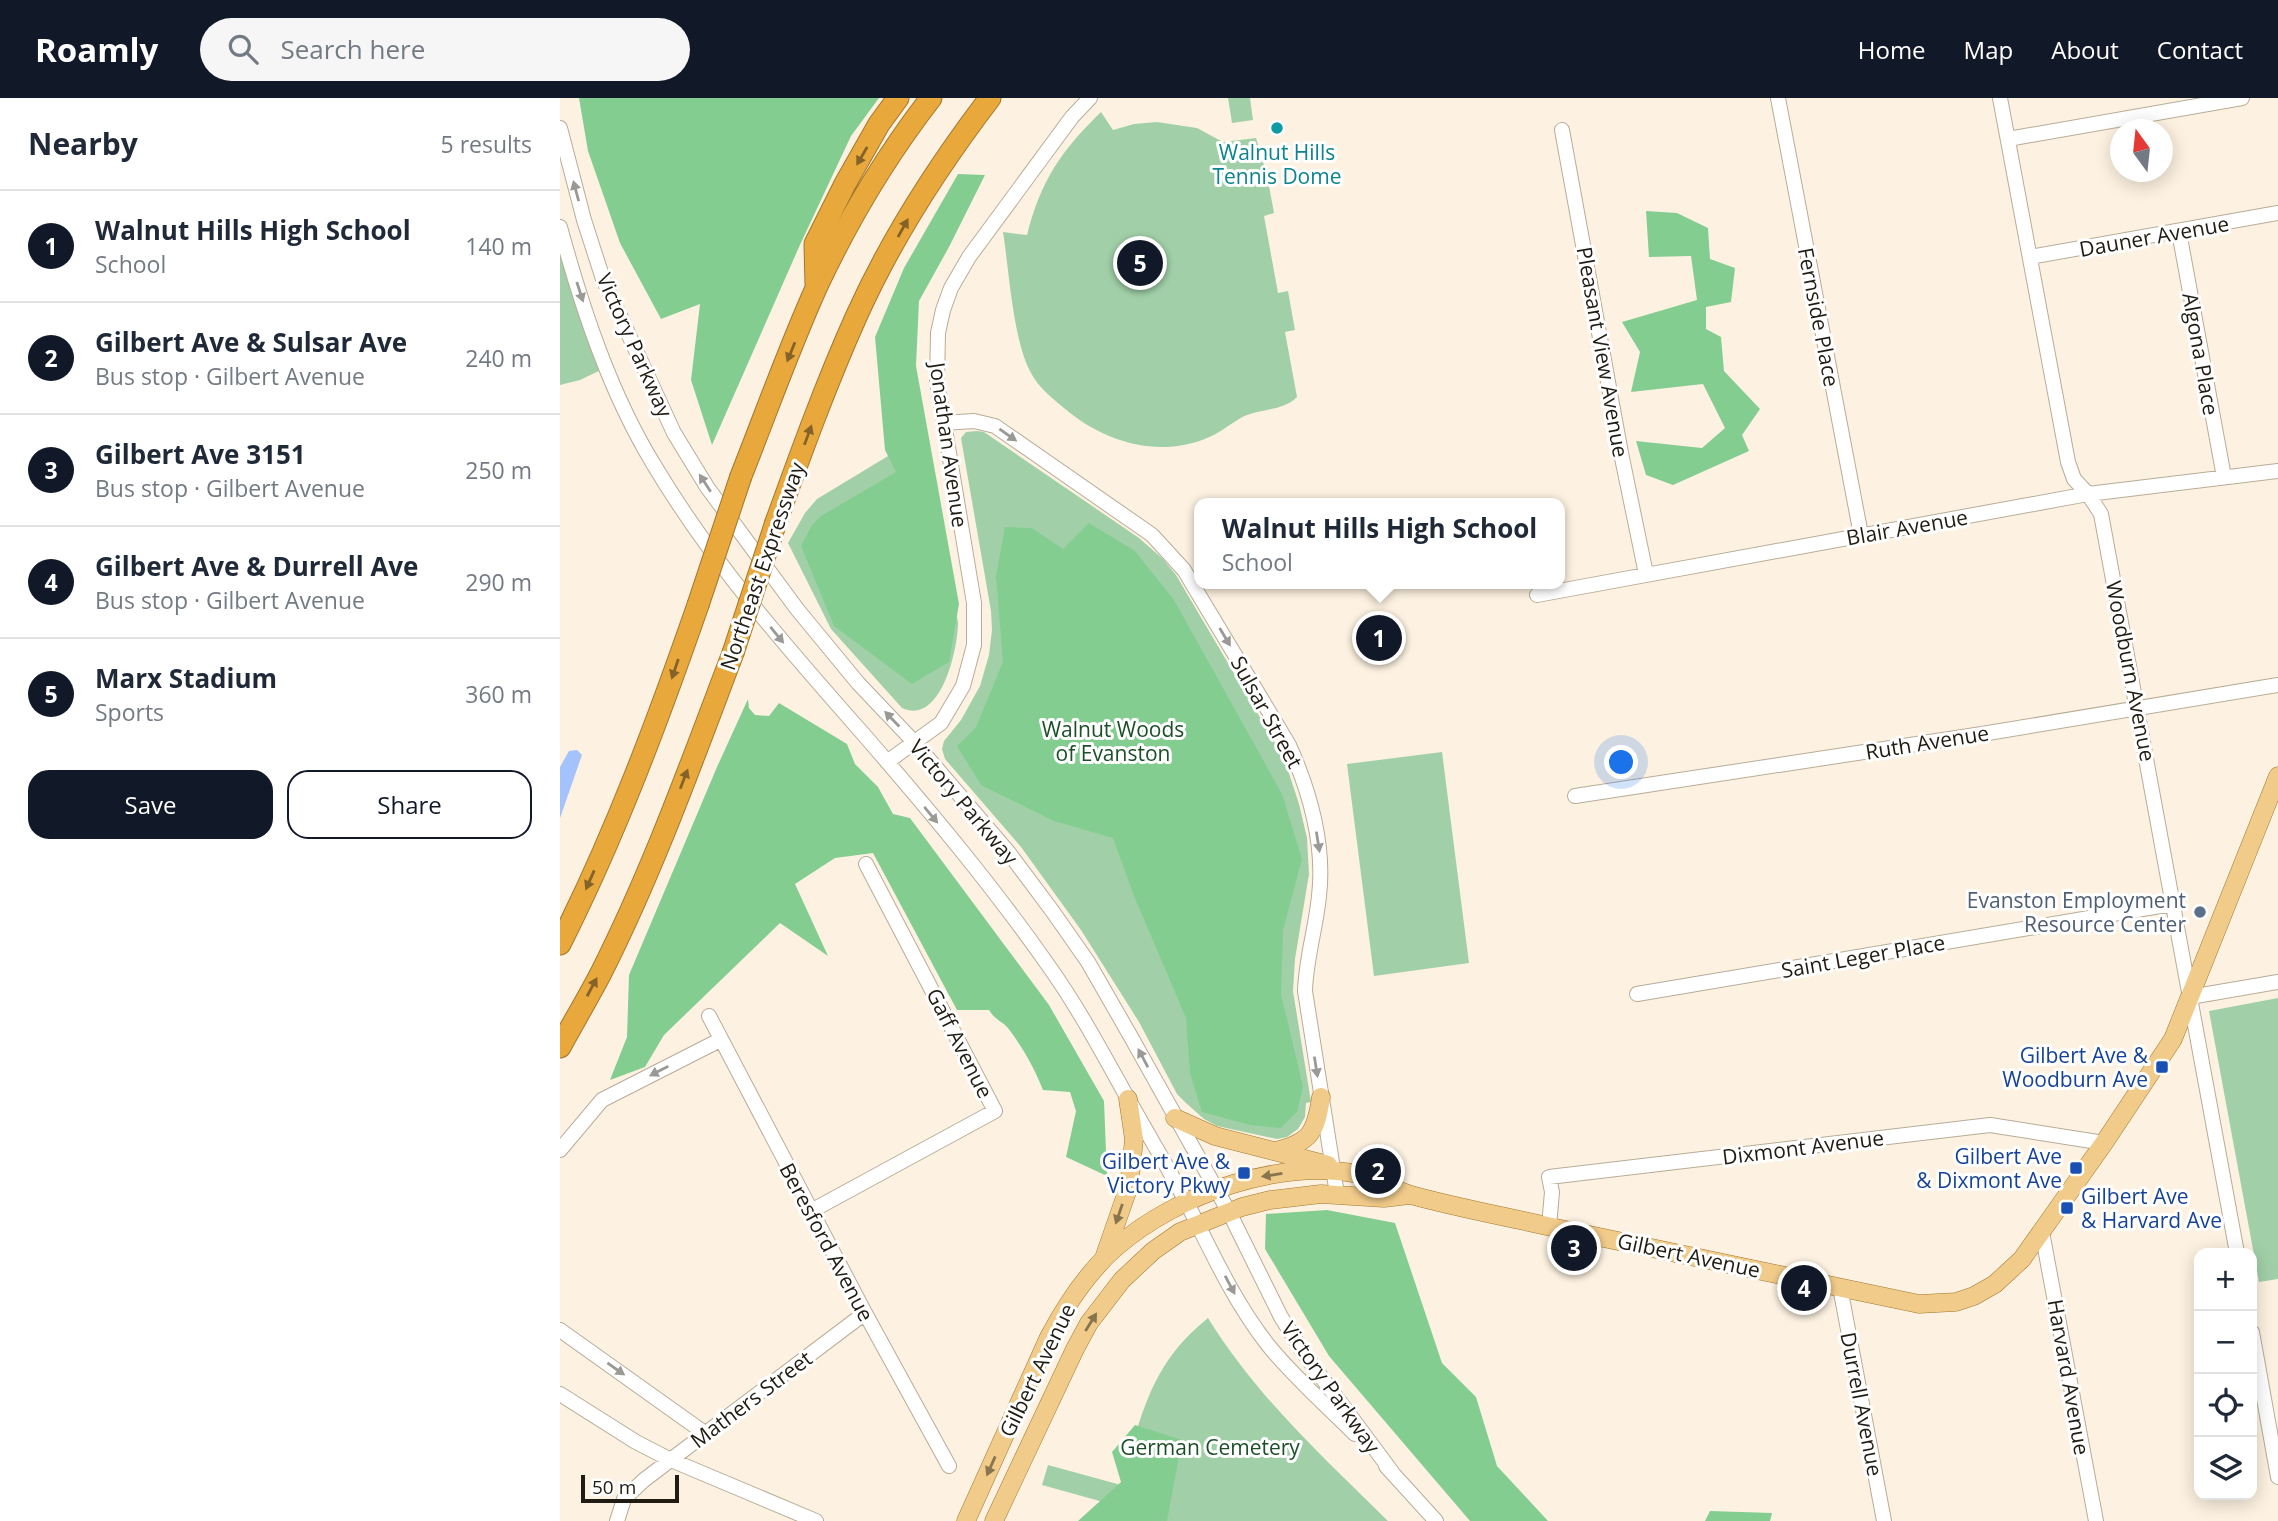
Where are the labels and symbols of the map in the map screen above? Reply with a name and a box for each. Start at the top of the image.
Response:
north arrow [2110,119,2173,182]
marker: Walnut Hills Tennis Dome [1269,120,1285,136]
place label: Walnut Hills Tennis Dome [1213,138,1341,190]
one-way arrow [855,146,868,165]
one-way arrow [570,180,581,202]
street label: Dauner Avenue [2077,209,2231,263]
one-way arrow [897,219,909,238]
pin: 5 [1117,237,1163,289]
street label: Pleasant View Avenue [1571,245,1635,459]
street label: Fernside Place [1792,245,1846,389]
street label: Victory Parkway [591,269,679,422]
one-way arrow [575,282,586,303]
street label: Algona Place [2176,290,2226,418]
one-way arrow [785,341,796,362]
street label: Jonathan Avenue [923,359,974,529]
one-way arrow [803,425,814,446]
one-way arrow [999,428,1017,442]
street label: Northeast Expressway [713,458,811,674]
one-way arrow [699,473,712,493]
street label: Blair Avenue [1844,503,1970,551]
street label: Woodburn Avenue [2100,578,2162,764]
pin: 1 [1356,612,1402,664]
one-way arrow [770,626,785,644]
one-way arrow [1218,627,1231,646]
street label: Sulsar Street [1225,651,1309,773]
one-way arrow [669,659,680,680]
one-way arrow [884,711,900,728]
park label: Walnut Woods of Evanston [1042,715,1184,767]
street label: Ruth Avenue [1863,718,1991,766]
street label: Victory Parkway [903,734,1025,871]
your location [1604,745,1638,779]
one-way arrow [679,769,690,790]
one-way arrow [923,806,939,824]
one-way arrow [1313,831,1324,853]
one-way arrow [584,870,596,890]
place label: Evanston Employment Resource Center [1967,886,2186,938]
marker: Evanston Employment Resource Center [2192,904,2208,920]
street label: Saint Leger Place [1779,928,1947,984]
one-way arrow [586,977,598,997]
street label: Gaff Avenue [920,983,1000,1103]
place label: Gilbert Ave & Woodburn Ave [2002,1041,2149,1093]
one-way arrow [1137,1048,1149,1068]
one-way arrow [1311,1056,1322,1078]
marker: Gilbert Ave & Woodburn Ave [2154,1059,2170,1075]
one-way arrow [649,1065,669,1076]
street label: Dixmont Avenue [1721,1123,1885,1171]
place label: Gilbert Ave & Dixmont Ave [1916,1142,2062,1194]
pin: 2 [1355,1145,1401,1197]
place label: Gilbert Ave & Victory Pkwy [1102,1147,1231,1199]
street label: Beresford Avenue [773,1158,881,1326]
marker: Gilbert Ave & Dixmont Ave [2068,1160,2084,1176]
marker: Gilbert Ave & Victory Pkwy [1236,1165,1252,1181]
one-way arrow [1260,1170,1282,1181]
place label: Gilbert Ave & Harvard Ave [2081,1182,2222,1234]
marker: Gilbert Ave & Harvard Ave [2059,1200,2075,1216]
one-way arrow [1113,1203,1124,1224]
pin: 3 [1551,1222,1597,1274]
street label: Gilbert Avenue [1615,1226,1763,1284]
pin: 4 [1781,1262,1827,1314]
one-way arrow [1223,1275,1235,1295]
street label: Harvard Avenue [2042,1297,2096,1457]
street label: Gilbert Avenue [993,1299,1081,1441]
one-way arrow [1084,1312,1097,1332]
street label: Victory Parkway [1275,1316,1387,1459]
street label: Durrell Avenue [1834,1330,1890,1478]
street label: Mathers Street [685,1344,817,1454]
one-way arrow [607,1362,625,1376]
park label: German Cemetery [1120,1433,1300,1461]
one-way arrow [985,1456,997,1476]
scale bar [581,1472,679,1504]

